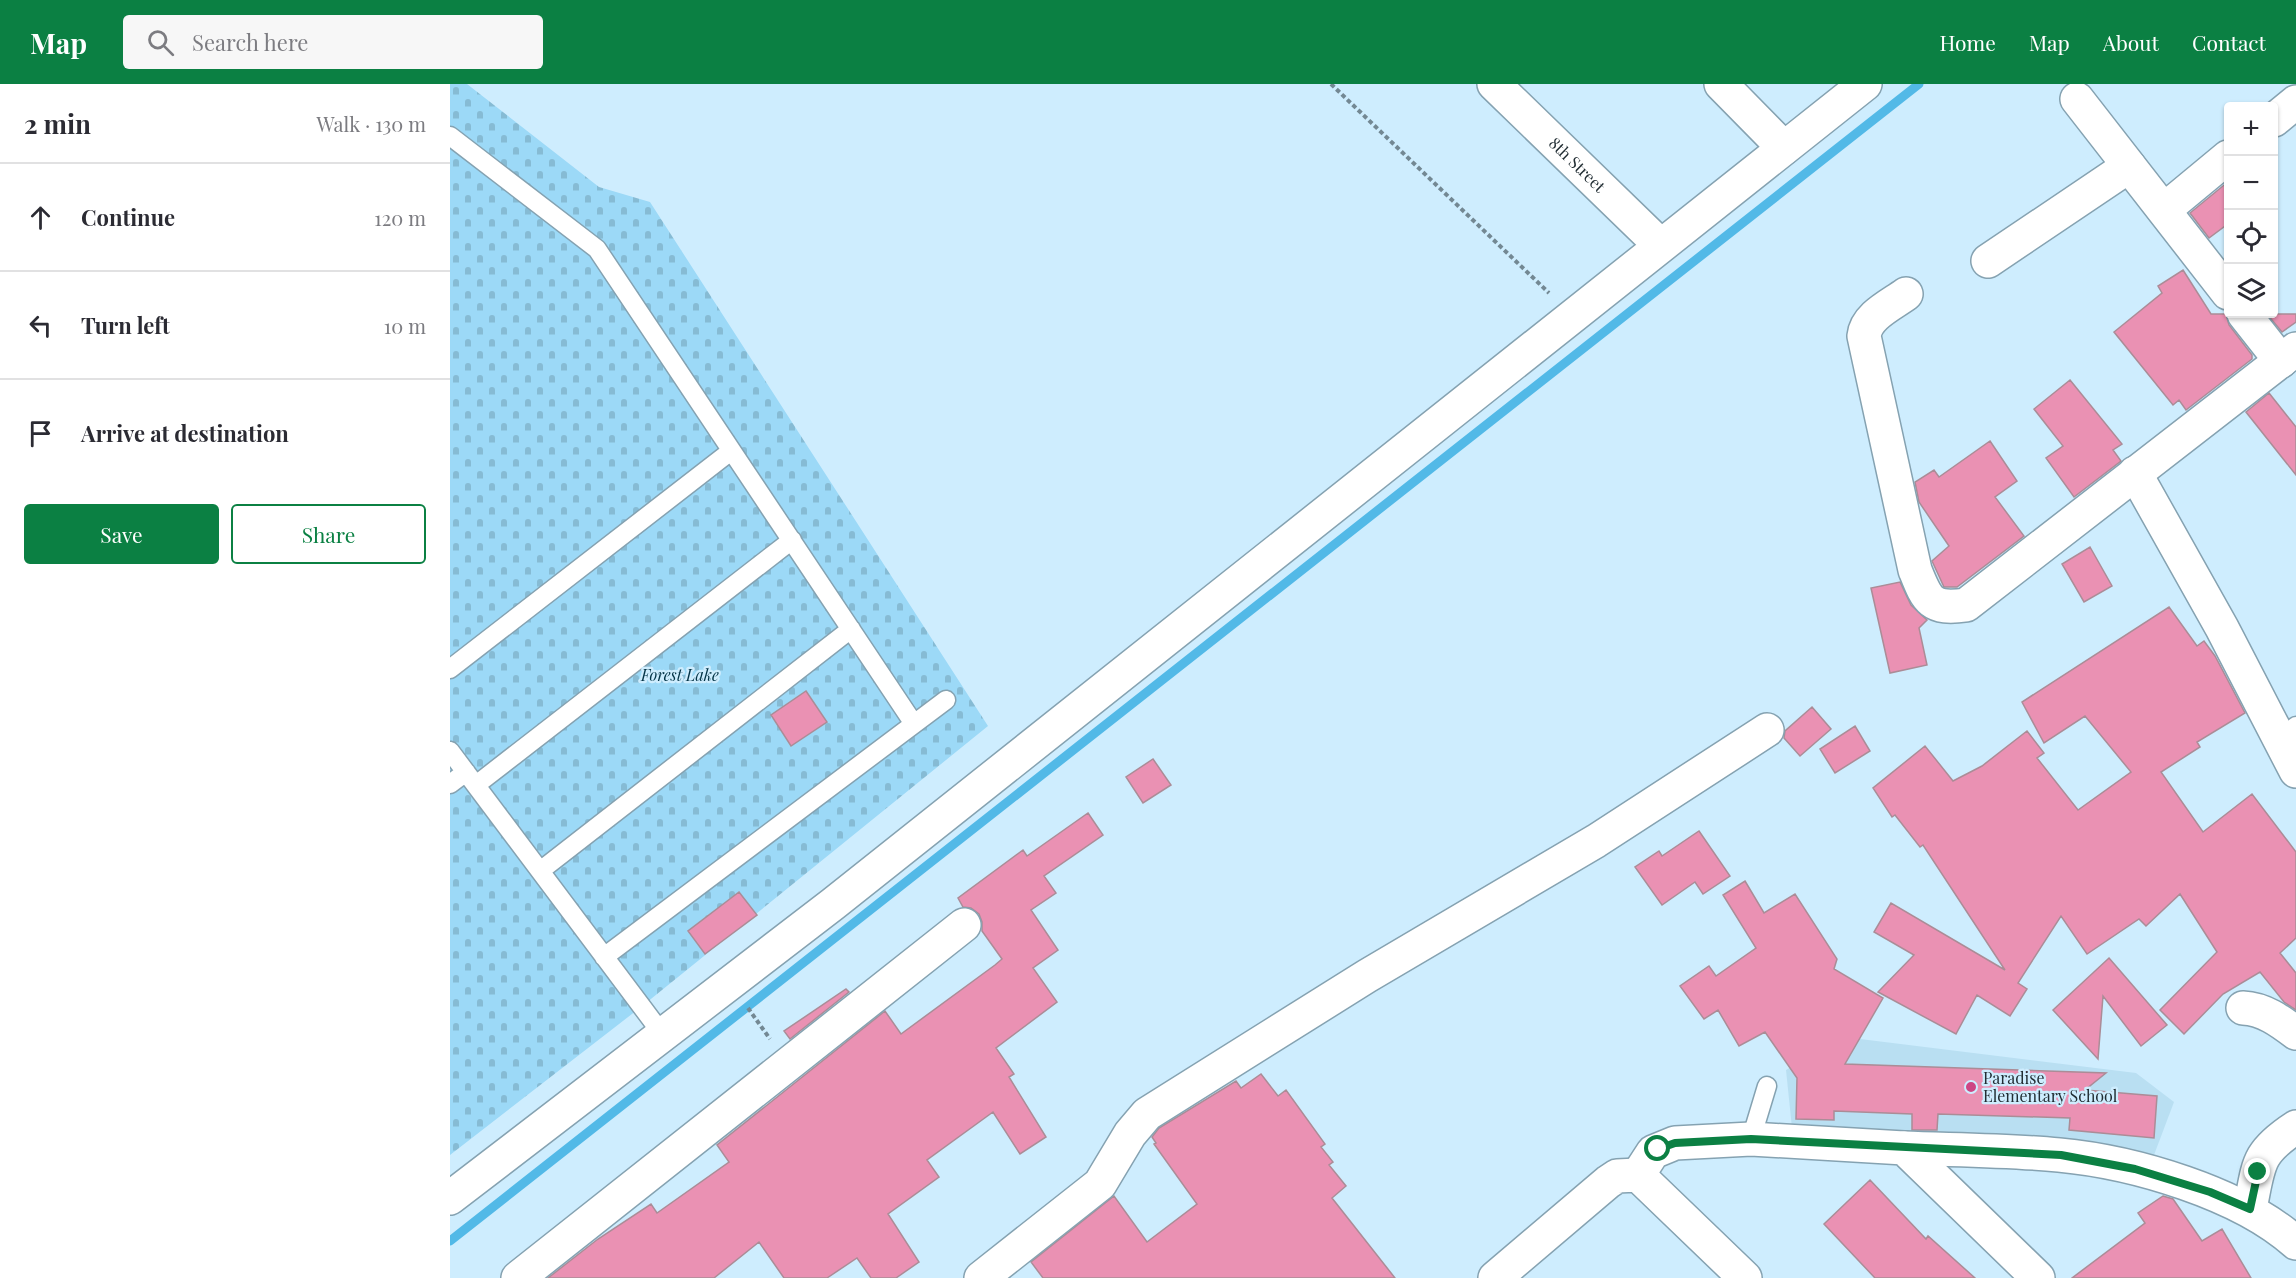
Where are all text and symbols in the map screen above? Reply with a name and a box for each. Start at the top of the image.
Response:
search box [123,15,543,69]
text: Map [30,24,87,61]
icon: search [144,26,177,59]
text: Search here [192,27,308,57]
text: Home [1940,28,1996,56]
text: Map [2029,28,2070,56]
text: About [2103,28,2159,56]
text: Contact [2192,28,2266,56]
map controls [2224,102,2278,318]
button: + [2224,102,2278,156]
text: 2 min [24,106,91,141]
text: Walk · 130 m [316,110,426,137]
street label: 8th Street [1545,132,1610,197]
button: − [2224,156,2278,210]
icon: ahead [24,201,57,234]
text: Continue [81,202,175,232]
text: 120 m [374,204,426,231]
button: locate [2224,210,2278,264]
button: layers [2224,264,2278,318]
icon: left [24,309,57,342]
text: Turn left [81,310,170,340]
text: 10 m [384,312,426,339]
icon: arrive [24,417,57,450]
text: Arrive at destination [81,418,289,448]
button: Save [24,504,219,564]
button: Share [231,504,426,564]
park label: Forest Lake [640,664,719,685]
place label: Paradise Elementary School [1983,1067,2118,1106]
marker: Paradise Elementary School [1964,1080,1978,1094]
route start [1644,1135,1670,1161]
route end [2244,1158,2270,1184]

